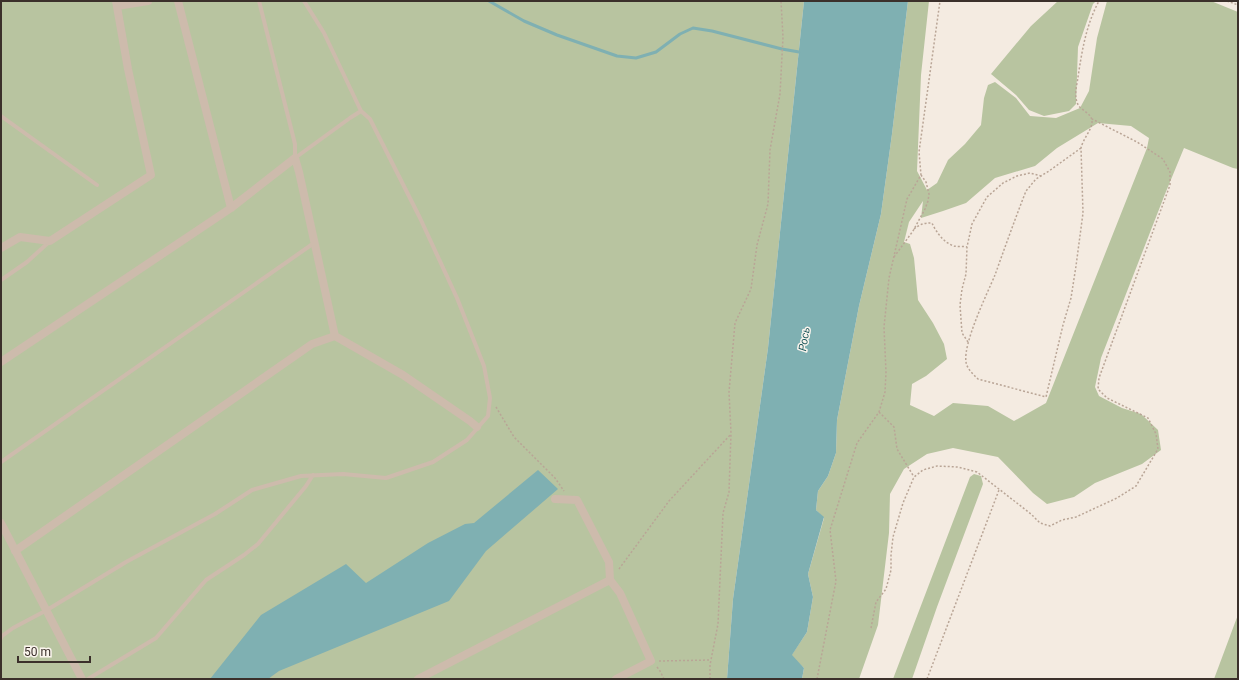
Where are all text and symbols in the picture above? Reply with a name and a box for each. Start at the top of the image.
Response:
water label: Рось [796,326,813,352]
scale bar [18,638,90,664]
text: 50 m [24,645,51,659]

